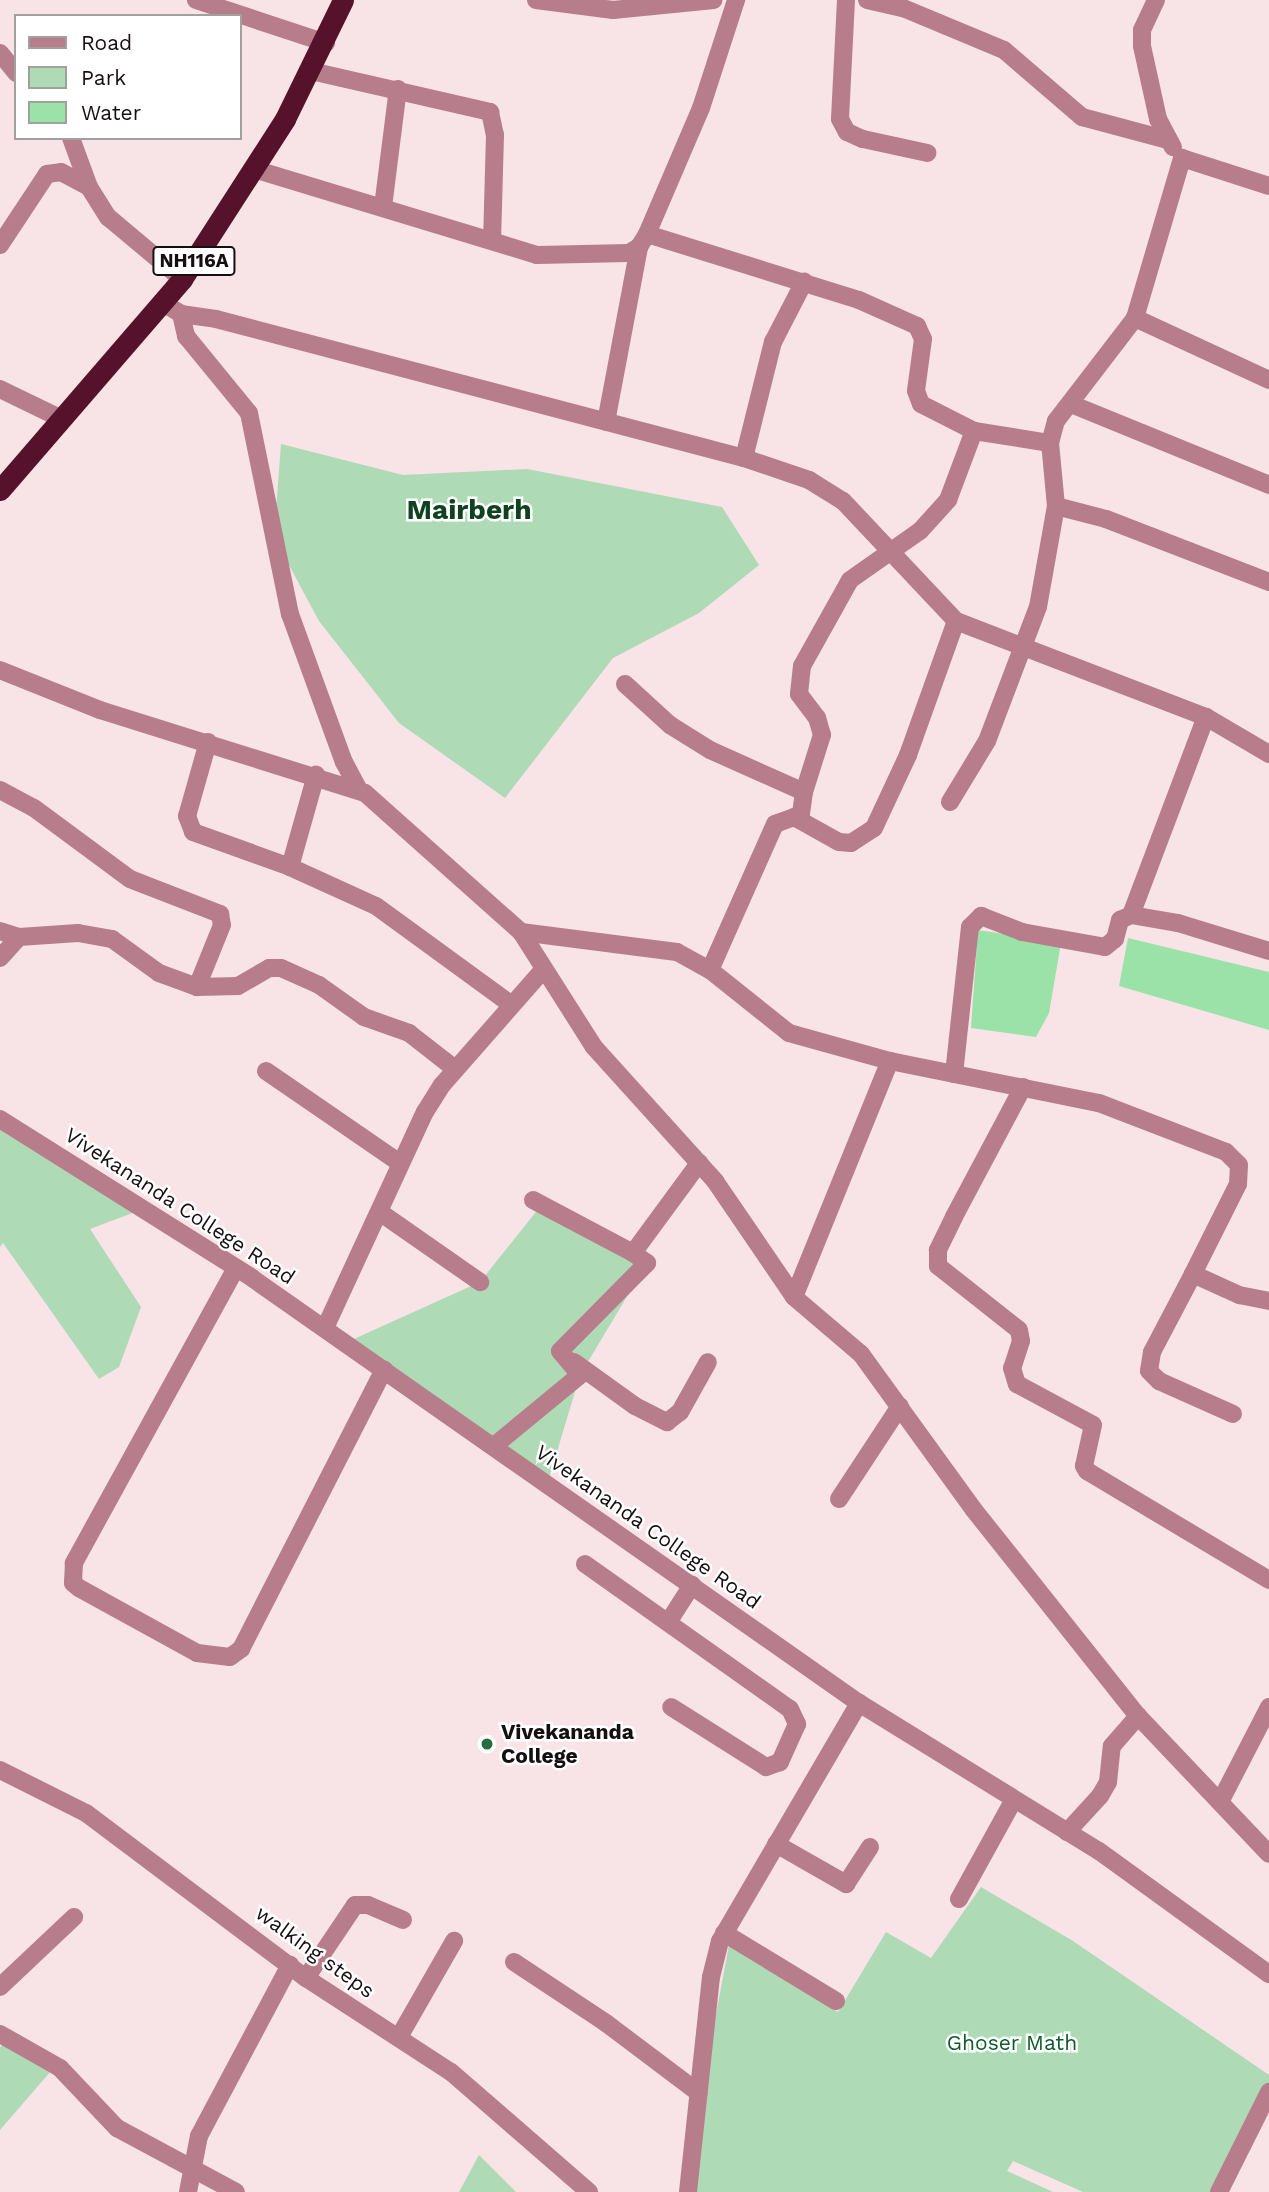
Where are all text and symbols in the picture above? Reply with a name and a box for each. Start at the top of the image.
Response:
legend [14,14,242,140]
text: Road [81,30,132,55]
text: Park [81,65,126,90]
text: Water [81,100,141,125]
road number: NH116A [152,246,236,276]
district label: Mairberh [407,493,531,527]
street label: Vivekananda College Road [60,1122,300,1290]
street label: Vivekananda College Road [530,1439,766,1615]
place label: Vivekananda College [501,1719,634,1769]
marker: Vivekananda College [479,1736,495,1752]
street label: walking steps [251,1900,379,2004]
park label: Ghoser Math [947,2030,1077,2056]

